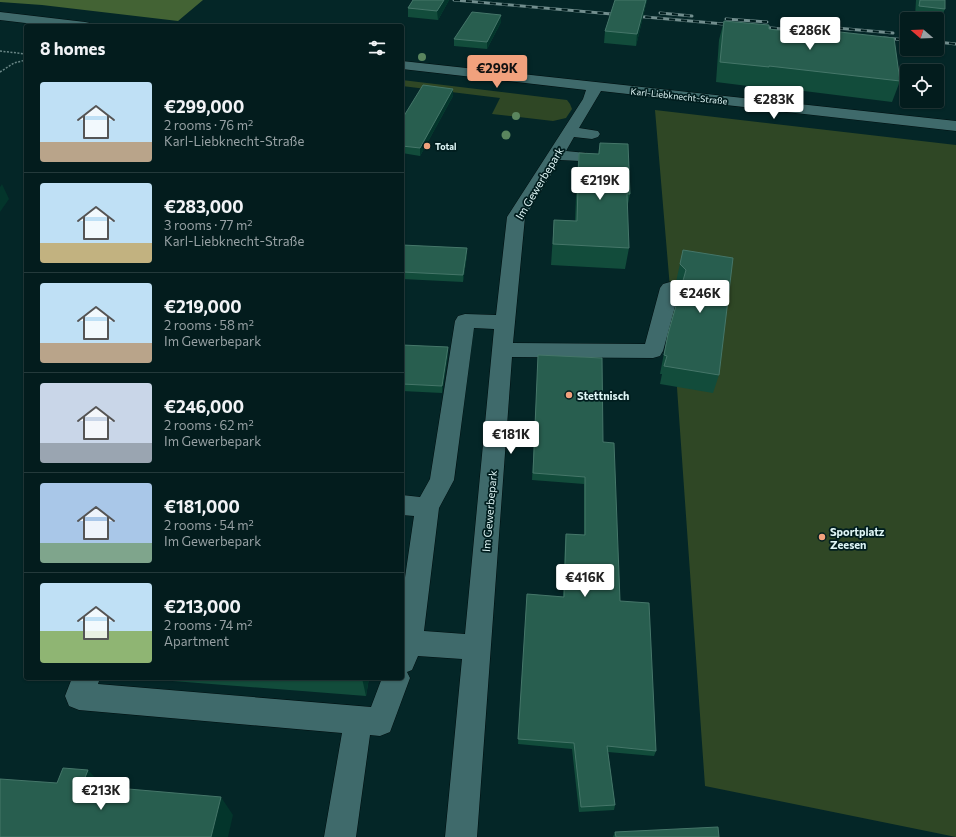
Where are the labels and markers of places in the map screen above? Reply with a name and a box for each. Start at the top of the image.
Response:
pin: €286K [782,17,838,51]
pin: €299K [469,55,525,89]
pin: €283K [746,86,802,120]
marker: Total [422,141,432,151]
place label: Total [435,141,457,152]
pin: €219K [572,167,628,201]
pin: €246K [672,280,728,314]
place label: Stettnisch [577,389,629,402]
marker: Stettnisch [564,390,574,400]
pin: €181K [483,421,539,455]
place label: Sportplatz Zeesen [830,525,885,551]
marker: Sportplatz Zeesen [817,532,827,542]
pin: €416K [557,564,613,598]
pin: €213K [73,777,129,811]

